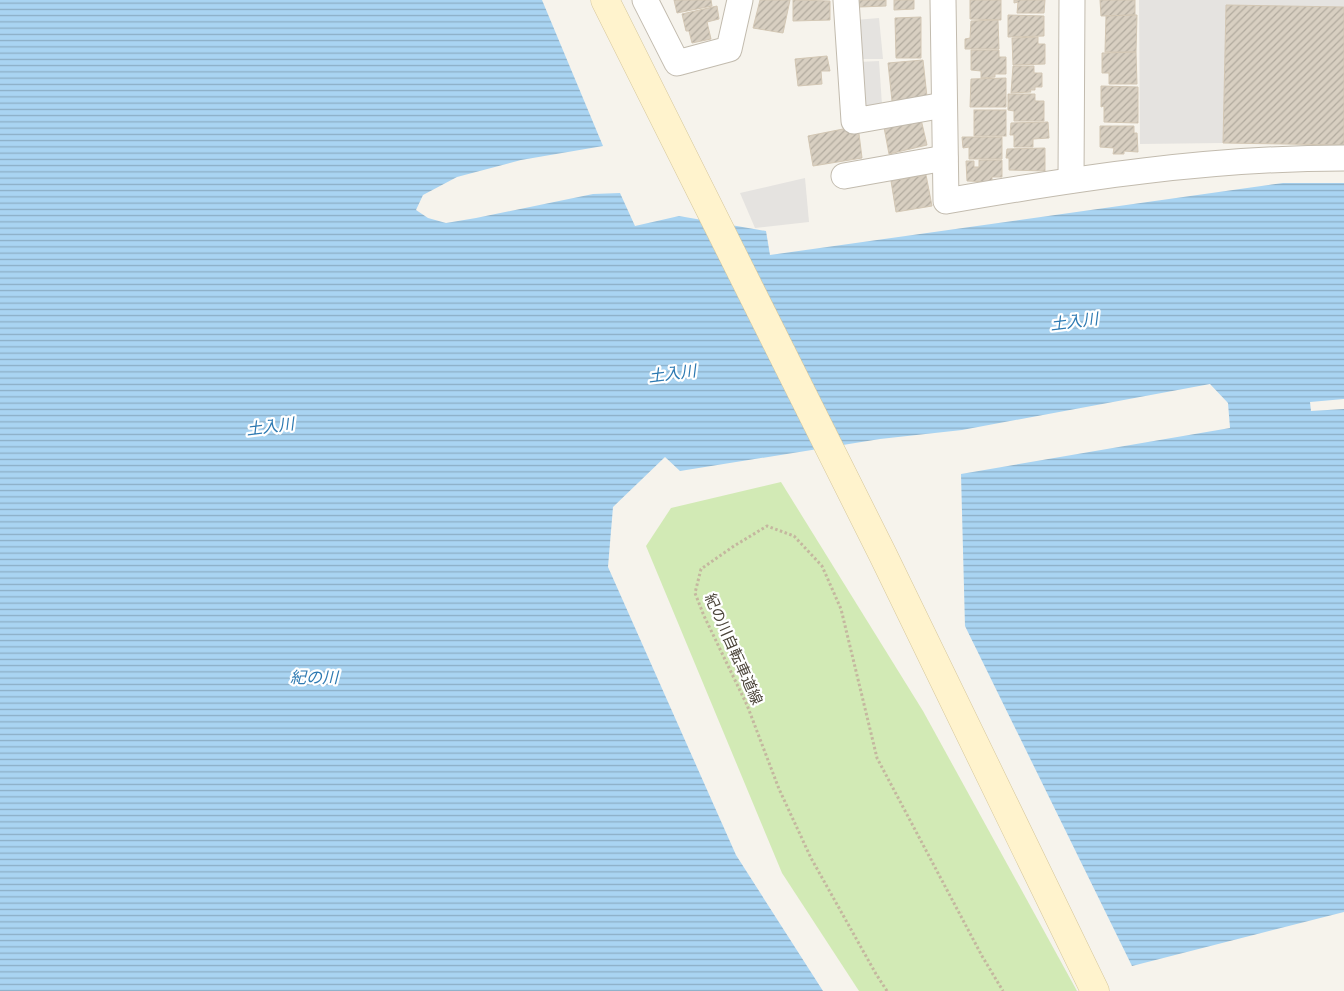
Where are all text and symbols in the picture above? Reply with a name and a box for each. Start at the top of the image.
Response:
water label: 土入川 [1049,309,1101,333]
water label: 土入川 [647,361,699,385]
water label: 土入川 [245,414,297,438]
street label: 紀の川自転車道線 [702,591,766,707]
water label: 紀の川 [290,668,340,686]

